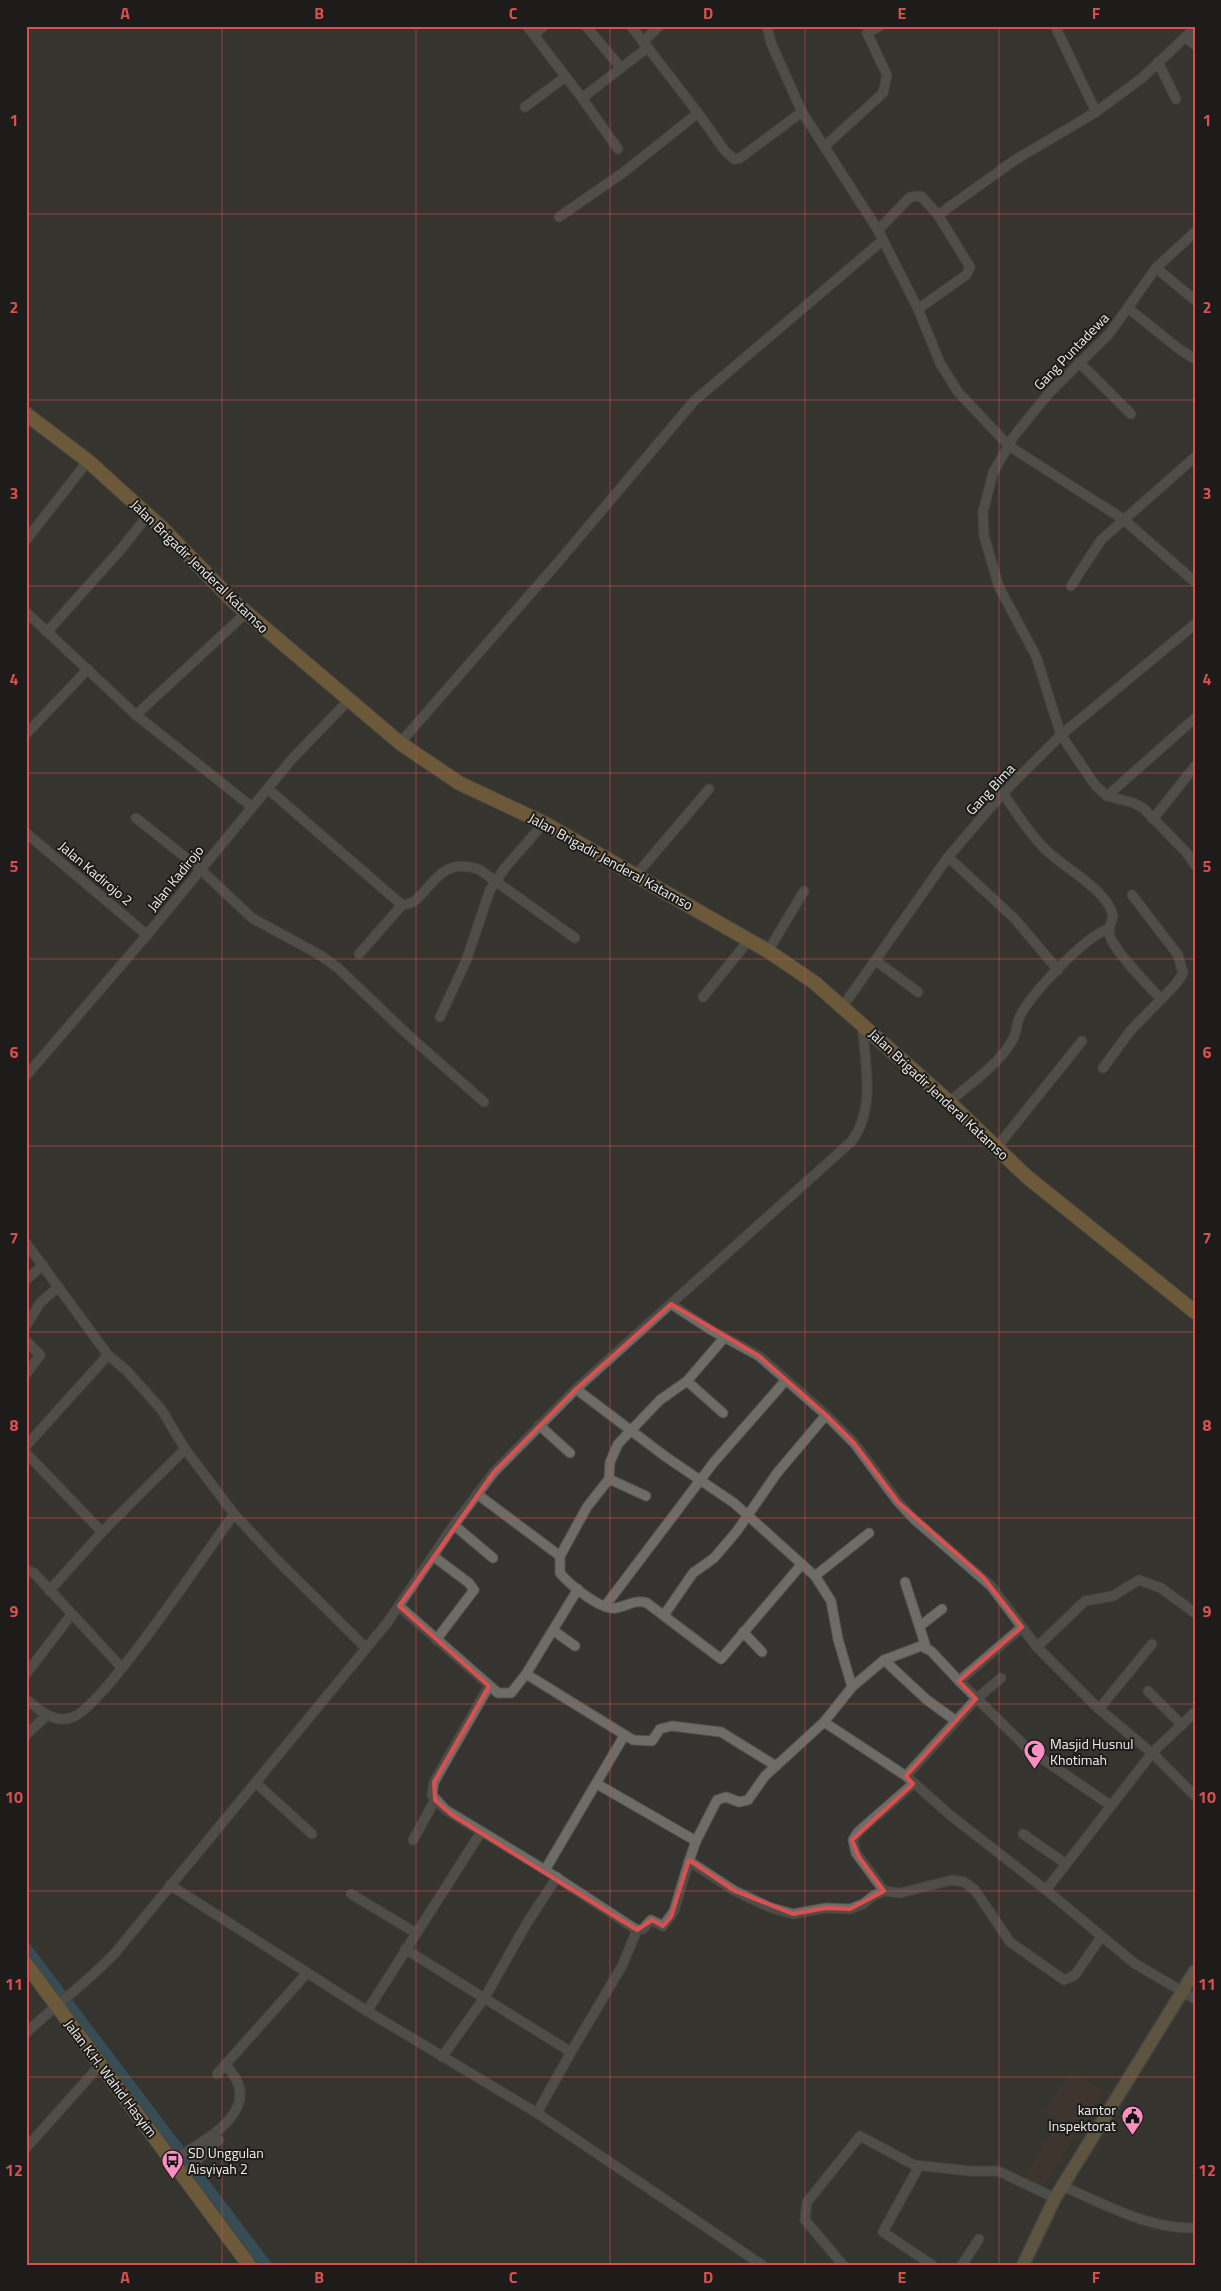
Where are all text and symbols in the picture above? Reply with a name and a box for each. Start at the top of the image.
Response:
text: A [120,1,130,25]
text: B [314,1,324,25]
text: C [509,1,518,25]
text: D [703,1,713,25]
text: E [898,1,907,25]
text: F [1092,1,1101,25]
text: 1 [10,108,18,132]
text: 1 [1203,108,1211,132]
text: 2 [10,295,18,319]
text: 2 [1203,295,1211,319]
street label: Gang Puntadewa [1029,308,1113,394]
text: 3 [10,481,18,505]
text: 3 [1203,481,1211,505]
street label: Jalan Brigadir Jenderal Katamso [126,494,274,638]
text: 4 [10,667,19,691]
text: 4 [1203,667,1212,691]
street label: Gang Bima [961,758,1019,820]
street label: Jalan Brigadir Jenderal Katamso [525,807,697,915]
street label: Jalan Kadirojo 2 [54,836,138,910]
street label: Jalan Kadirojo [142,840,208,916]
text: 5 [10,854,19,878]
text: 5 [1203,854,1212,878]
street label: Jalan Brigadir Jenderal Katamso [864,1023,1014,1165]
text: 6 [10,1040,19,1064]
text: 6 [1203,1040,1212,1064]
text: 7 [10,1226,18,1250]
text: 7 [1203,1226,1211,1250]
text: 8 [10,1413,19,1437]
text: 8 [1203,1413,1212,1437]
text: 9 [10,1599,19,1623]
text: 9 [1203,1599,1212,1623]
place label: Masjid Husnul Khotimah [1050,1733,1133,1770]
mosque icon: Masjid Husnul Khotimah [1022,1739,1046,1770]
text: 10 [5,1785,23,1809]
text: 10 [1198,1785,1216,1809]
text: 11 [5,1972,23,1996]
text: 11 [1198,1972,1216,1996]
street label: Jalan K.H. Wahid Hasyim [60,2015,162,2141]
place label: kantor Inspektorat [1048,2099,1116,2136]
public building icon: kantor Inspektorat [1120,2105,1144,2136]
place label: SD Unggulan Aisyiyah 2 [188,2142,264,2179]
bus stop icon: SD Unggulan Aisyiyah 2 [160,2148,184,2179]
text: 12 [5,2158,23,2182]
text: 12 [1198,2158,1216,2182]
text: A [120,2265,130,2289]
text: B [314,2265,324,2289]
text: C [509,2265,518,2289]
text: D [703,2265,713,2289]
text: E [898,2265,907,2289]
text: F [1092,2265,1101,2289]

